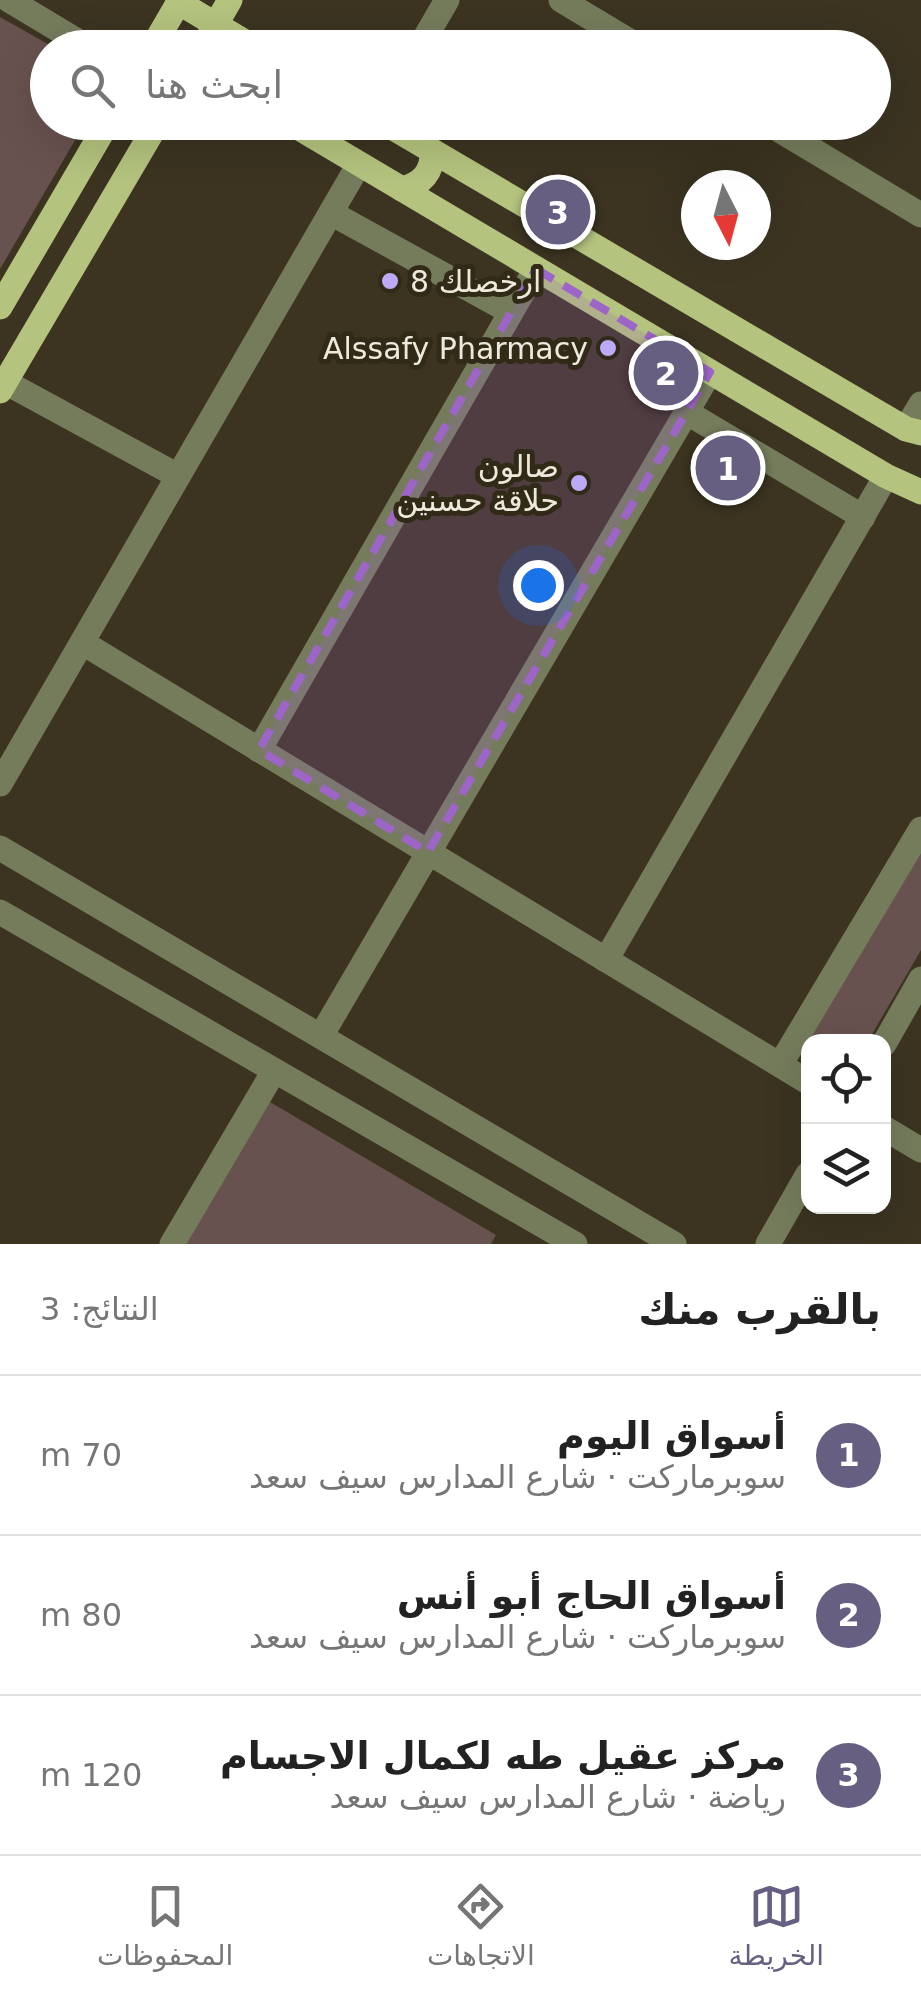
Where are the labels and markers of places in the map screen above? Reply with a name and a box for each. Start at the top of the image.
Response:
pin: 3 [526,174,590,250]
place label: ارخصلك 8 [410,264,541,299]
marker: ارخصلك 8 [379,270,401,292]
place label: Alssafy Pharmacy [323,331,588,366]
pin: 2 [634,336,698,410]
marker: Alssafy Pharmacy [597,337,619,359]
pin: 1 [696,430,760,506]
place label: صالون حلاقة حسنين [396,449,559,518]
marker: صالون حلاقة حسنين [568,472,590,494]

